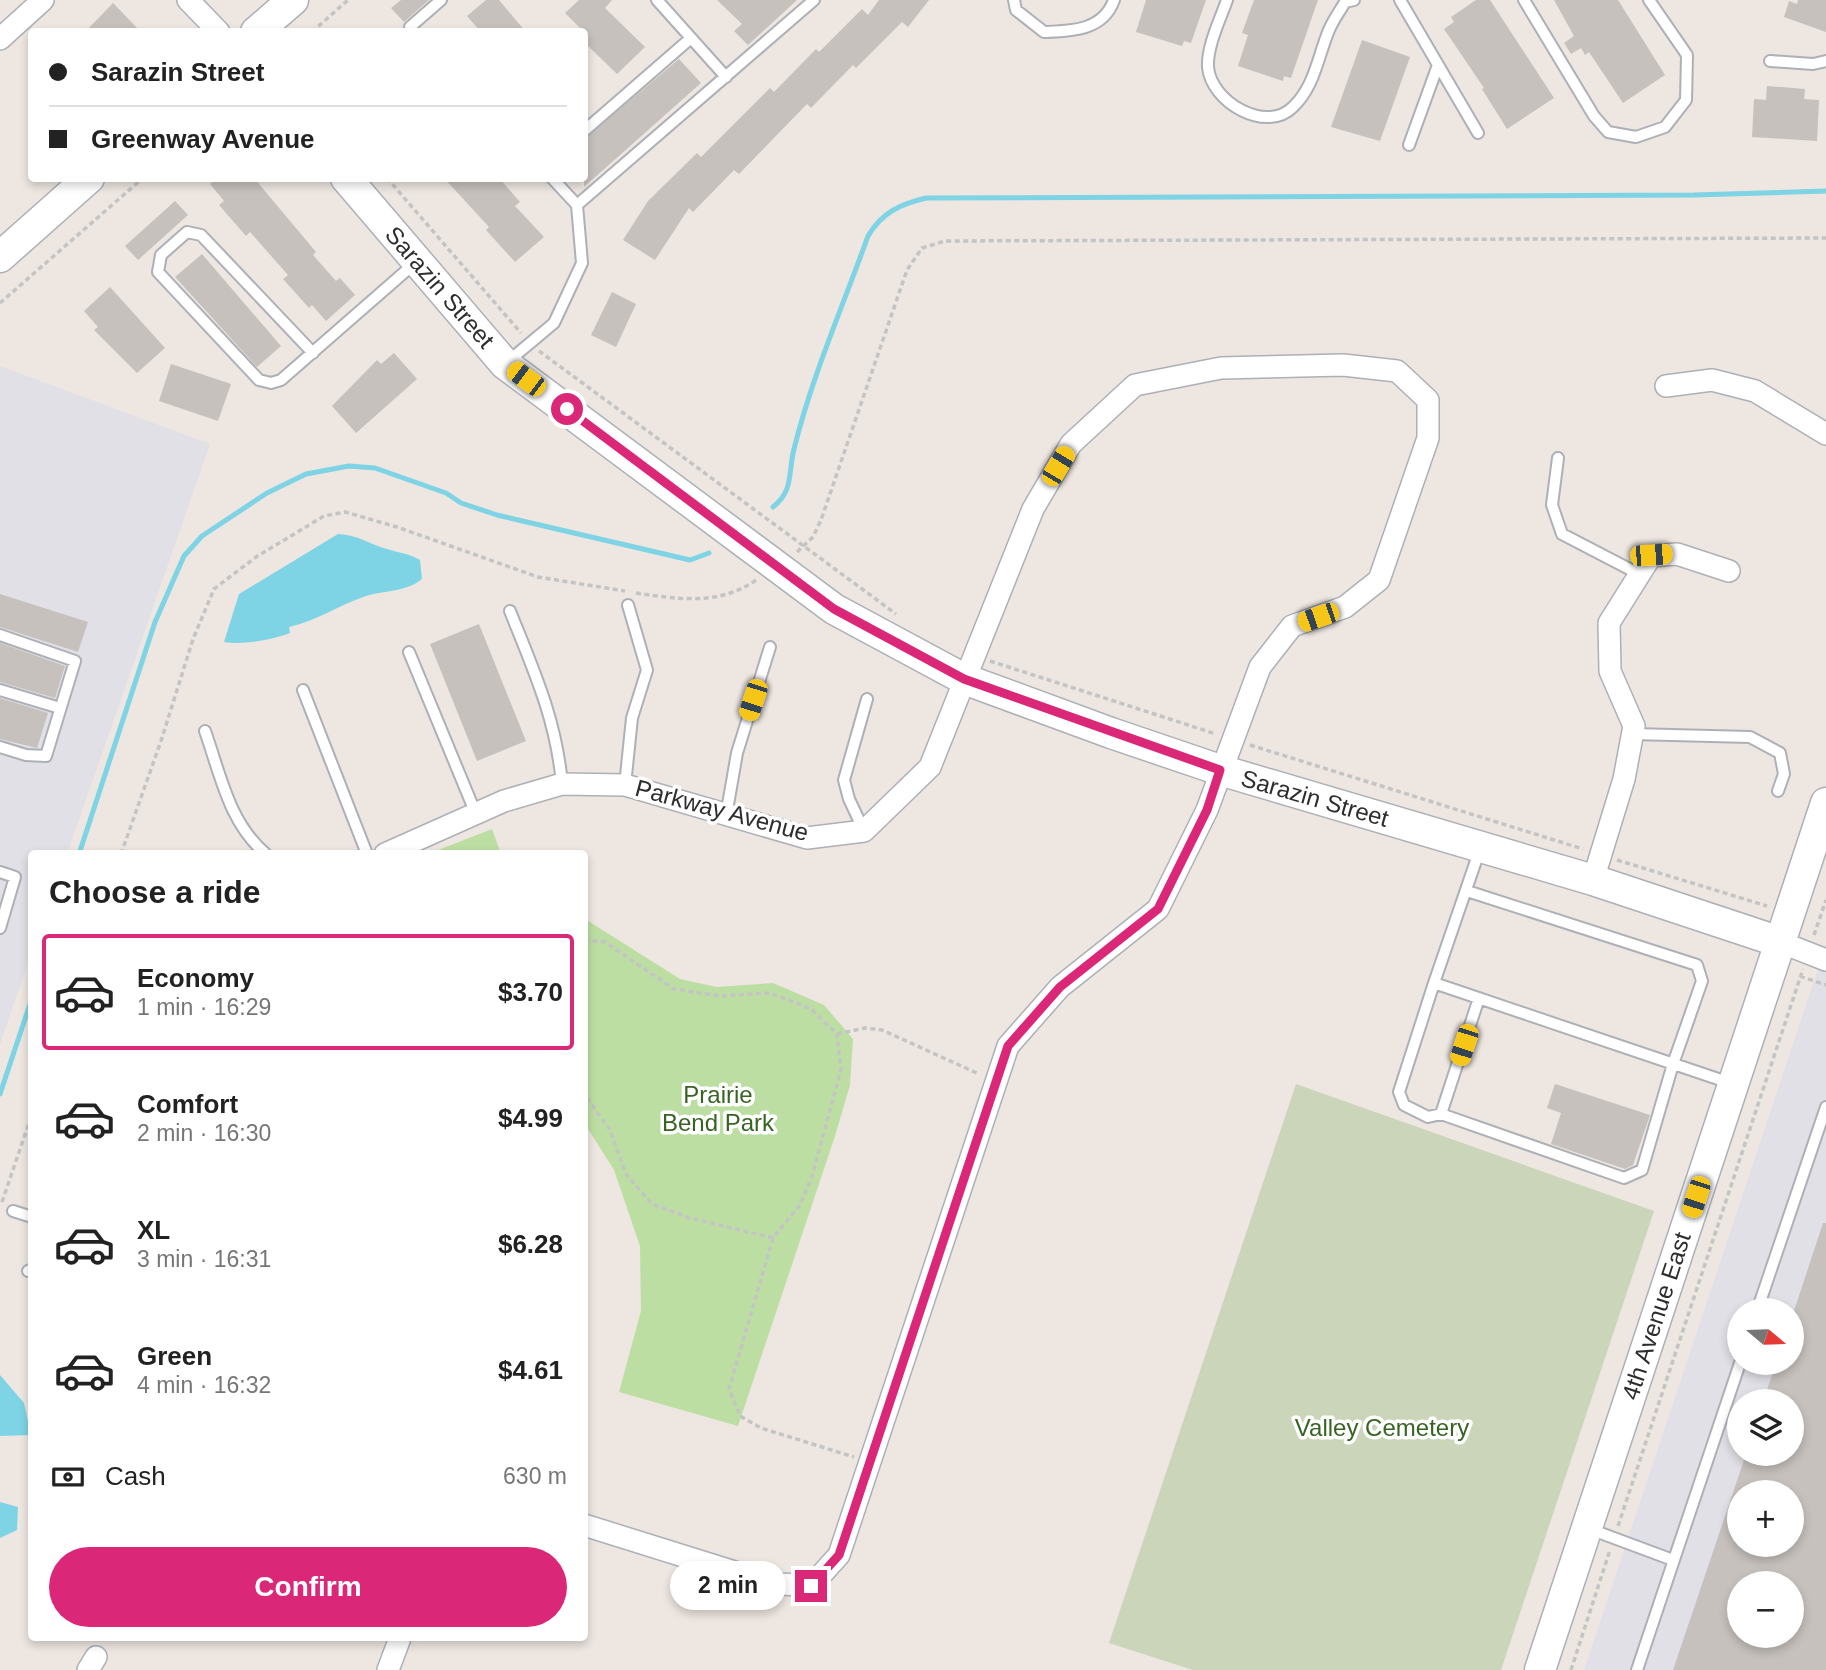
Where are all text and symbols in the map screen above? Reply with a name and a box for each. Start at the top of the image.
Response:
text: Sarazin Street [91,57,264,87]
text: Greenway Avenue [91,124,315,154]
street label: Sarazin Street [380,221,500,353]
car [503,358,550,400]
route start [551,393,583,425]
car [1039,443,1078,489]
car [1630,543,1673,567]
car [1295,600,1342,634]
car [737,677,770,723]
street label: Sarazin Street [1238,764,1392,832]
street label: Parkway Avenue [632,774,812,846]
text: Choose a ride [49,874,261,910]
icon: car [53,961,116,1024]
text: Economy [137,963,254,993]
text: $3.70 [498,977,563,1007]
text: 1 min · 16:29 [137,994,271,1020]
car [1448,1022,1481,1068]
park label: Prairie Bend Park [662,1081,775,1136]
icon: car [53,1087,116,1150]
text: Comfort [137,1089,238,1119]
text: $4.99 [498,1103,563,1133]
text: 2 min · 16:30 [137,1120,271,1146]
car [1680,1174,1713,1220]
icon: car [53,1213,116,1276]
text: XL [137,1215,170,1245]
text: $6.28 [498,1229,563,1259]
street label: 4th Avenue East [1616,1229,1696,1403]
text: 3 min · 16:31 [137,1246,271,1272]
north arrow [1727,1298,1804,1376]
map controls [1727,1298,1804,1648]
icon: car [53,1339,116,1402]
text: Green [137,1341,212,1371]
text: $4.61 [498,1355,563,1385]
text: 4 min · 16:32 [137,1372,271,1398]
button: layers [1727,1389,1804,1466]
park label: Valley Cemetery [1295,1414,1469,1441]
icon: cash [49,1458,87,1496]
text: Cash [105,1461,166,1491]
text: 630 m [503,1463,567,1489]
button: + [1727,1480,1804,1557]
button: Confirm [49,1547,567,1627]
callout: 2 min [671,1562,786,1610]
route end [795,1570,827,1602]
button: − [1727,1571,1804,1648]
text: 2 min [698,1572,758,1598]

